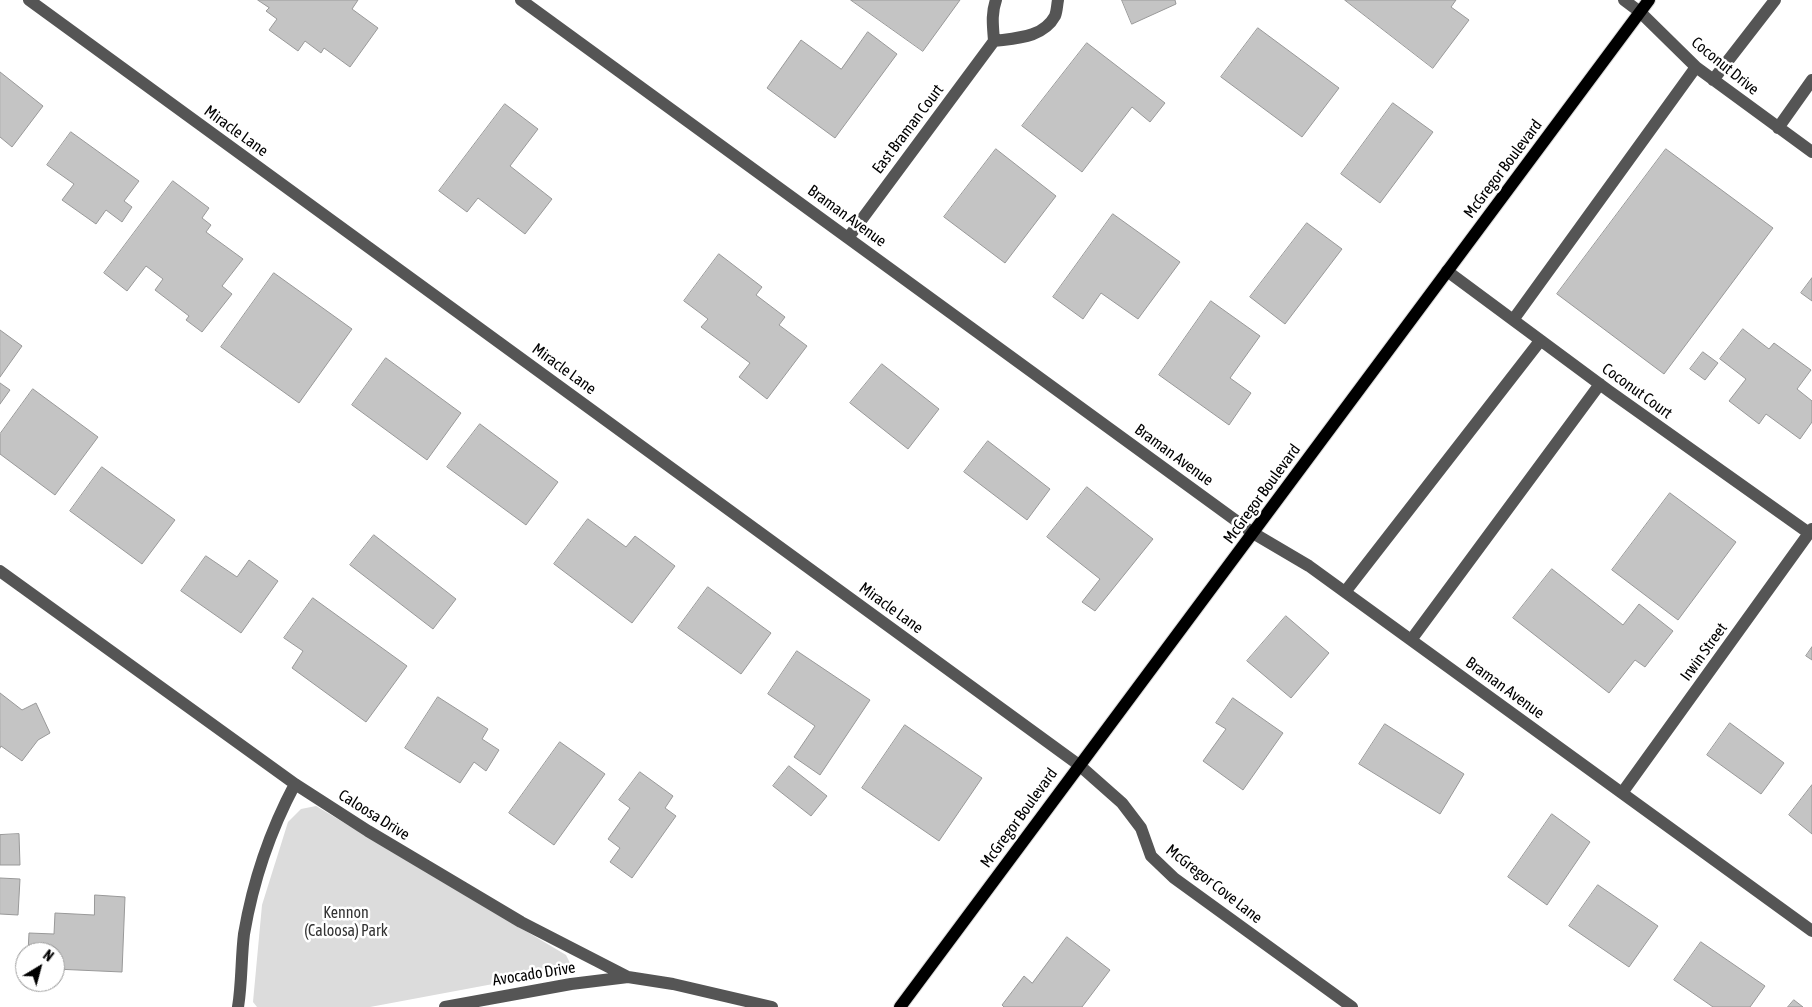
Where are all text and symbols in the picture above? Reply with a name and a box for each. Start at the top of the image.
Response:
street label: Coconut Drive [1687,33,1763,99]
street label: East Braman Court [868,81,948,177]
street label: Miracle Lane [200,101,272,161]
street label: McGregor Boulevard [1460,116,1546,222]
street label: Braman Avenue [804,181,890,251]
street label: Miracle Lane [528,339,600,399]
street label: Coconut Court [1598,359,1676,423]
street label: Braman Avenue [1131,420,1217,490]
street label: McGregor Boulevard [1219,441,1305,547]
street label: Miracle Lane [855,578,927,638]
street label: Irwin Street [1677,619,1731,685]
street label: Braman Avenue [1462,653,1548,723]
street label: McGregor Boulevard [976,765,1062,871]
street label: Caloosa Drive [335,786,413,844]
street label: McGregor Cove Lane [1162,840,1266,928]
park label: Kennon (Caloosa) Park [304,903,388,941]
north arrow [15,942,65,992]
text: N [40,947,57,965]
street label: Avocado Drive [491,958,577,990]

